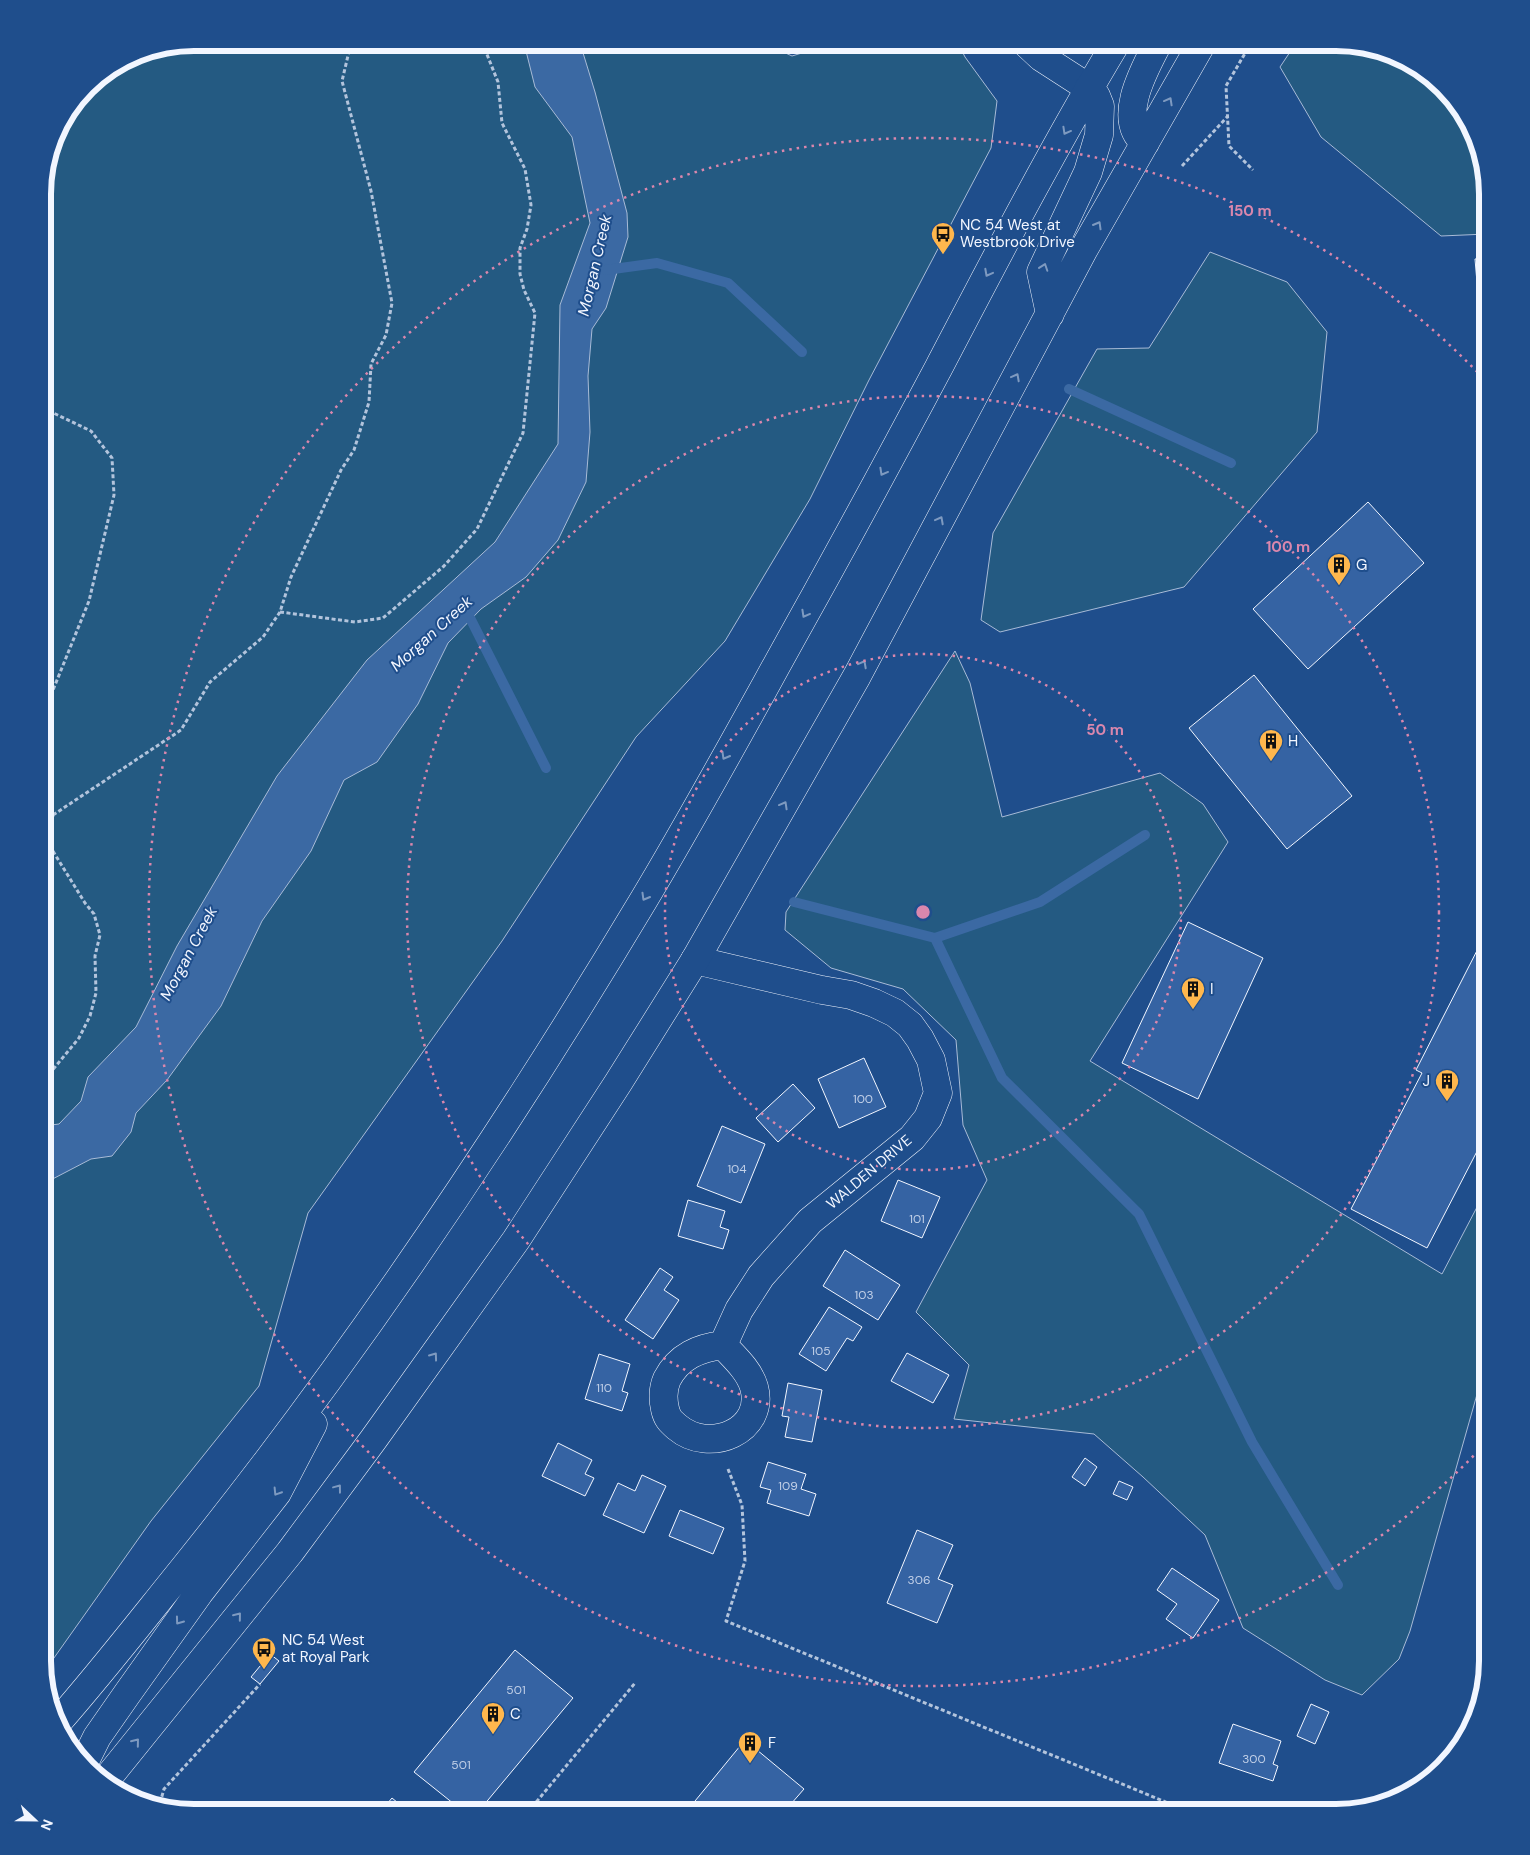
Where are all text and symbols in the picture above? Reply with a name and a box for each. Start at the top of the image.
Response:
one-way arrow [1163,97,1173,106]
one-way arrow [1062,125,1072,134]
text: 150 m [1229,201,1272,221]
water label: Morgan Creek [573,211,617,318]
place label: NC 54 West at Westbrook Drive [960,215,1075,252]
bus stop icon: NC 54 West at Westbrook Drive [930,221,956,255]
one-way arrow [1092,221,1102,230]
one-way arrow [1038,263,1048,272]
one-way arrow [984,268,994,277]
one-way arrow [1010,373,1020,382]
one-way arrow [879,467,889,476]
one-way arrow [934,517,944,526]
text: 100 m [1266,537,1310,557]
building icon: G [1326,552,1352,586]
place label: G [1356,555,1367,575]
water label: Morgan Creek [386,590,478,676]
one-way arrow [801,609,811,618]
one-way arrow [857,660,867,669]
text: 50 m [1086,720,1124,740]
building icon: H [1258,728,1284,762]
place label: H [1288,731,1298,751]
one-way arrow [722,751,732,760]
one-way arrow [777,802,787,811]
one-way arrow [641,892,651,901]
water label: Morgan Creek [155,902,222,1004]
centre of rings [914,903,932,921]
building icon: I [1180,976,1206,1010]
place label: I [1210,979,1214,999]
building icon: J [1434,1068,1460,1102]
place label: J [1422,1071,1430,1091]
house number: 100 [853,1091,873,1107]
street label: WALDEN DRIVE [822,1130,916,1214]
house number: 104 [727,1161,747,1177]
house number: 101 [909,1211,925,1227]
house number: 103 [854,1287,874,1303]
house number: 105 [811,1343,831,1359]
one-way arrow [428,1353,436,1362]
house number: 110 [596,1380,612,1396]
house number: 109 [778,1478,798,1494]
one-way arrow [332,1484,341,1494]
one-way arrow [273,1486,283,1495]
house number: 306 [908,1572,930,1588]
one-way arrow [233,1613,241,1622]
one-way arrow [176,1616,185,1625]
place label: NC 54 West at Royal Park [282,1630,370,1667]
bus stop icon: NC 54 West at Royal Park [251,1636,277,1670]
house number: 501 [506,1682,526,1698]
building icon: C [480,1701,506,1735]
place label: C [510,1704,521,1724]
building icon: F [737,1730,763,1764]
place label: F [768,1733,776,1753]
one-way arrow [131,1739,140,1748]
house number: 300 [1242,1751,1266,1767]
house number: 501 [451,1757,471,1773]
north arrow [10,1795,60,1845]
text: N [37,1817,57,1833]

